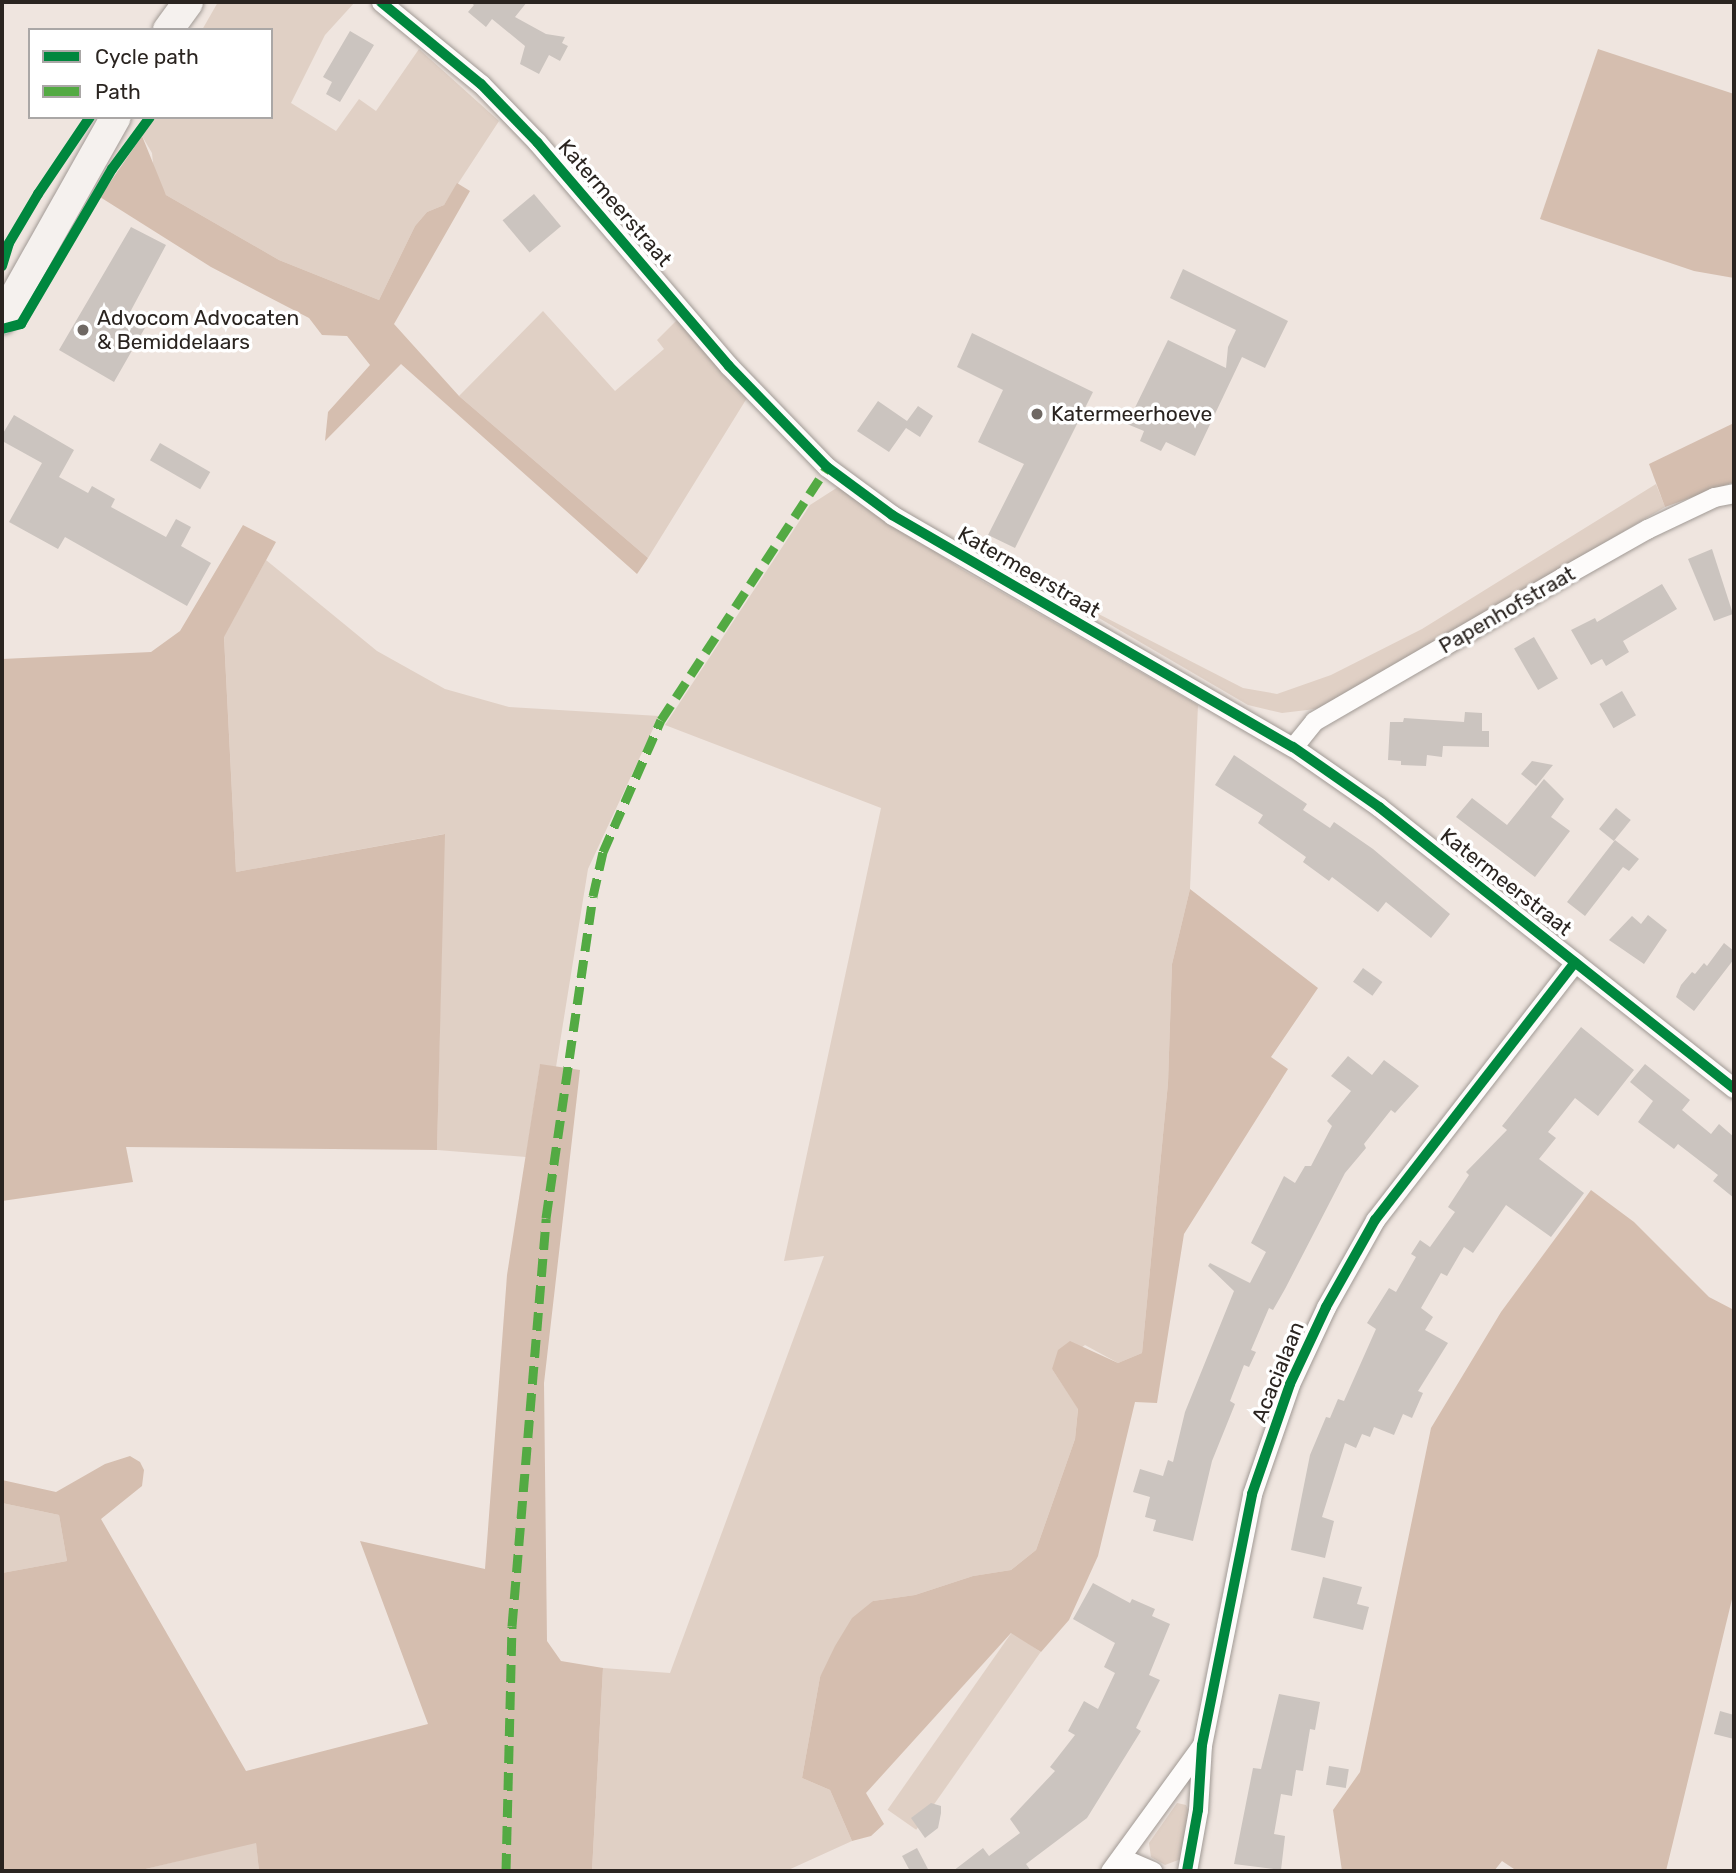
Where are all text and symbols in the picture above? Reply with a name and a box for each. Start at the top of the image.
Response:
legend [28,28,273,119]
text: Cycle path [95,44,199,69]
text: Path [95,79,141,104]
street label: Katermeerstraat [553,134,677,272]
place label: Advocom Advocaten & Bemiddelaars [97,305,300,355]
marker: Advocom Advocaten & Bemiddelaars [75,322,91,338]
place label: Katermeerhoeve [1051,401,1212,427]
marker: Katermeerhoeve [1029,406,1045,422]
street label: Katermeerstraat [953,521,1105,623]
street label: Papenhofstraat [1435,561,1579,659]
street label: Katermeerstraat [1435,823,1577,941]
street label: Acacialaan [1246,1318,1310,1426]

